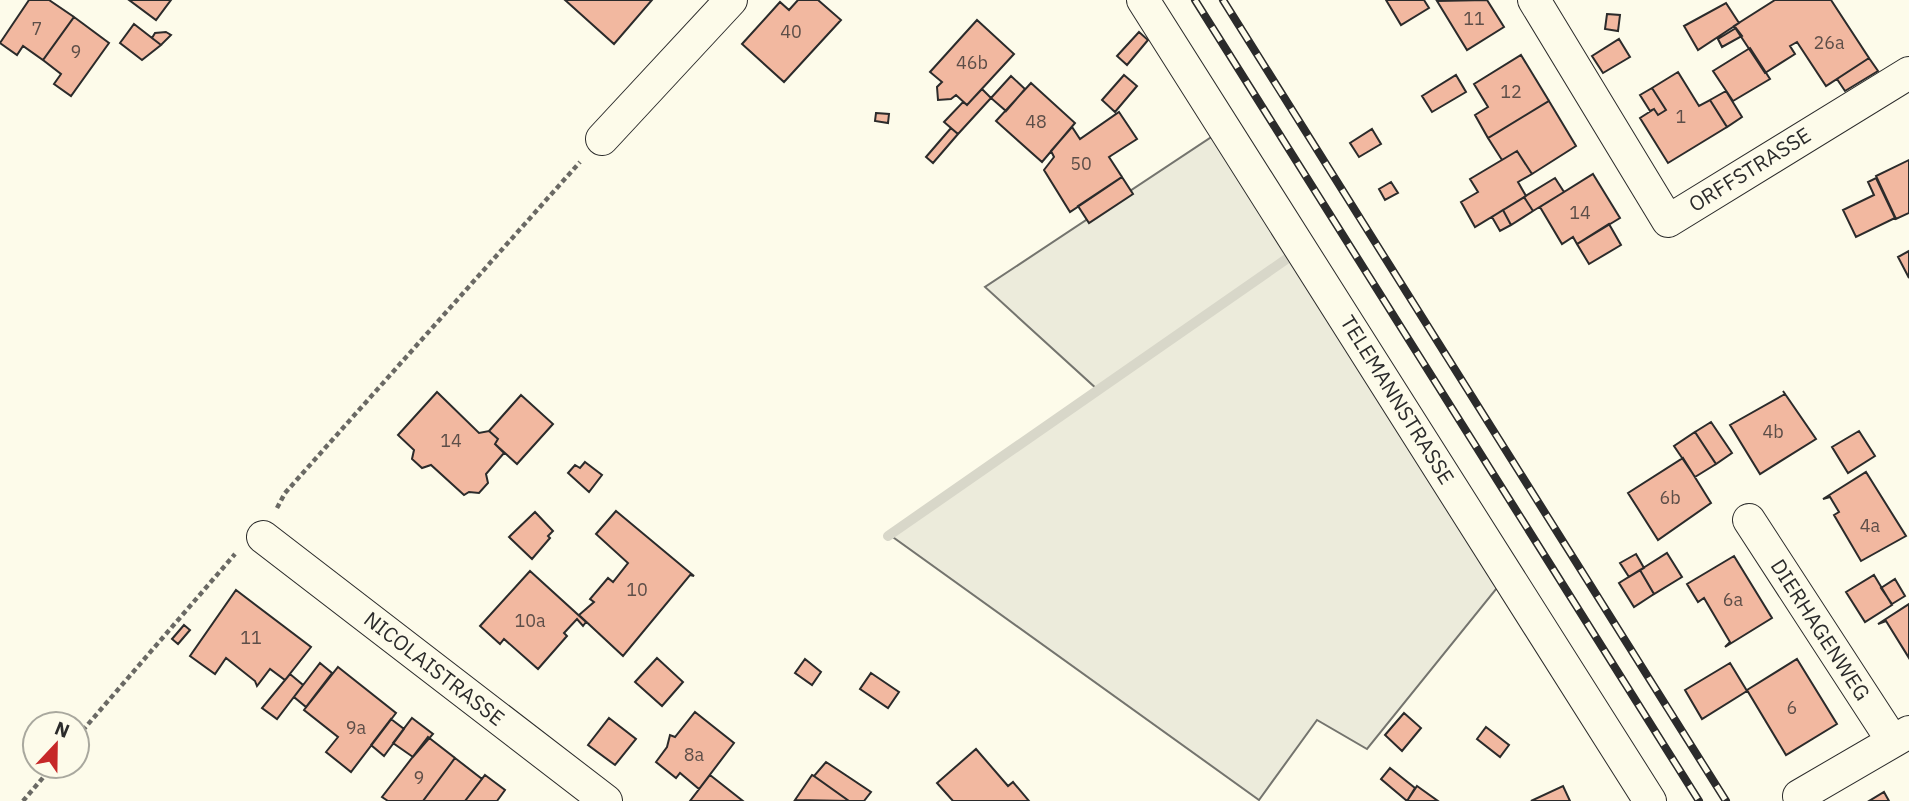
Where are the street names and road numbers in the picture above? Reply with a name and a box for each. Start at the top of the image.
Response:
street label: ORFFSTRASSE [1683,120,1816,218]
street label: TELEMANNSTRASSE [1334,310,1461,489]
street label: DIERHAGENWEG [1765,553,1877,706]
street label: NICOLAISTRASSE [359,605,511,732]

